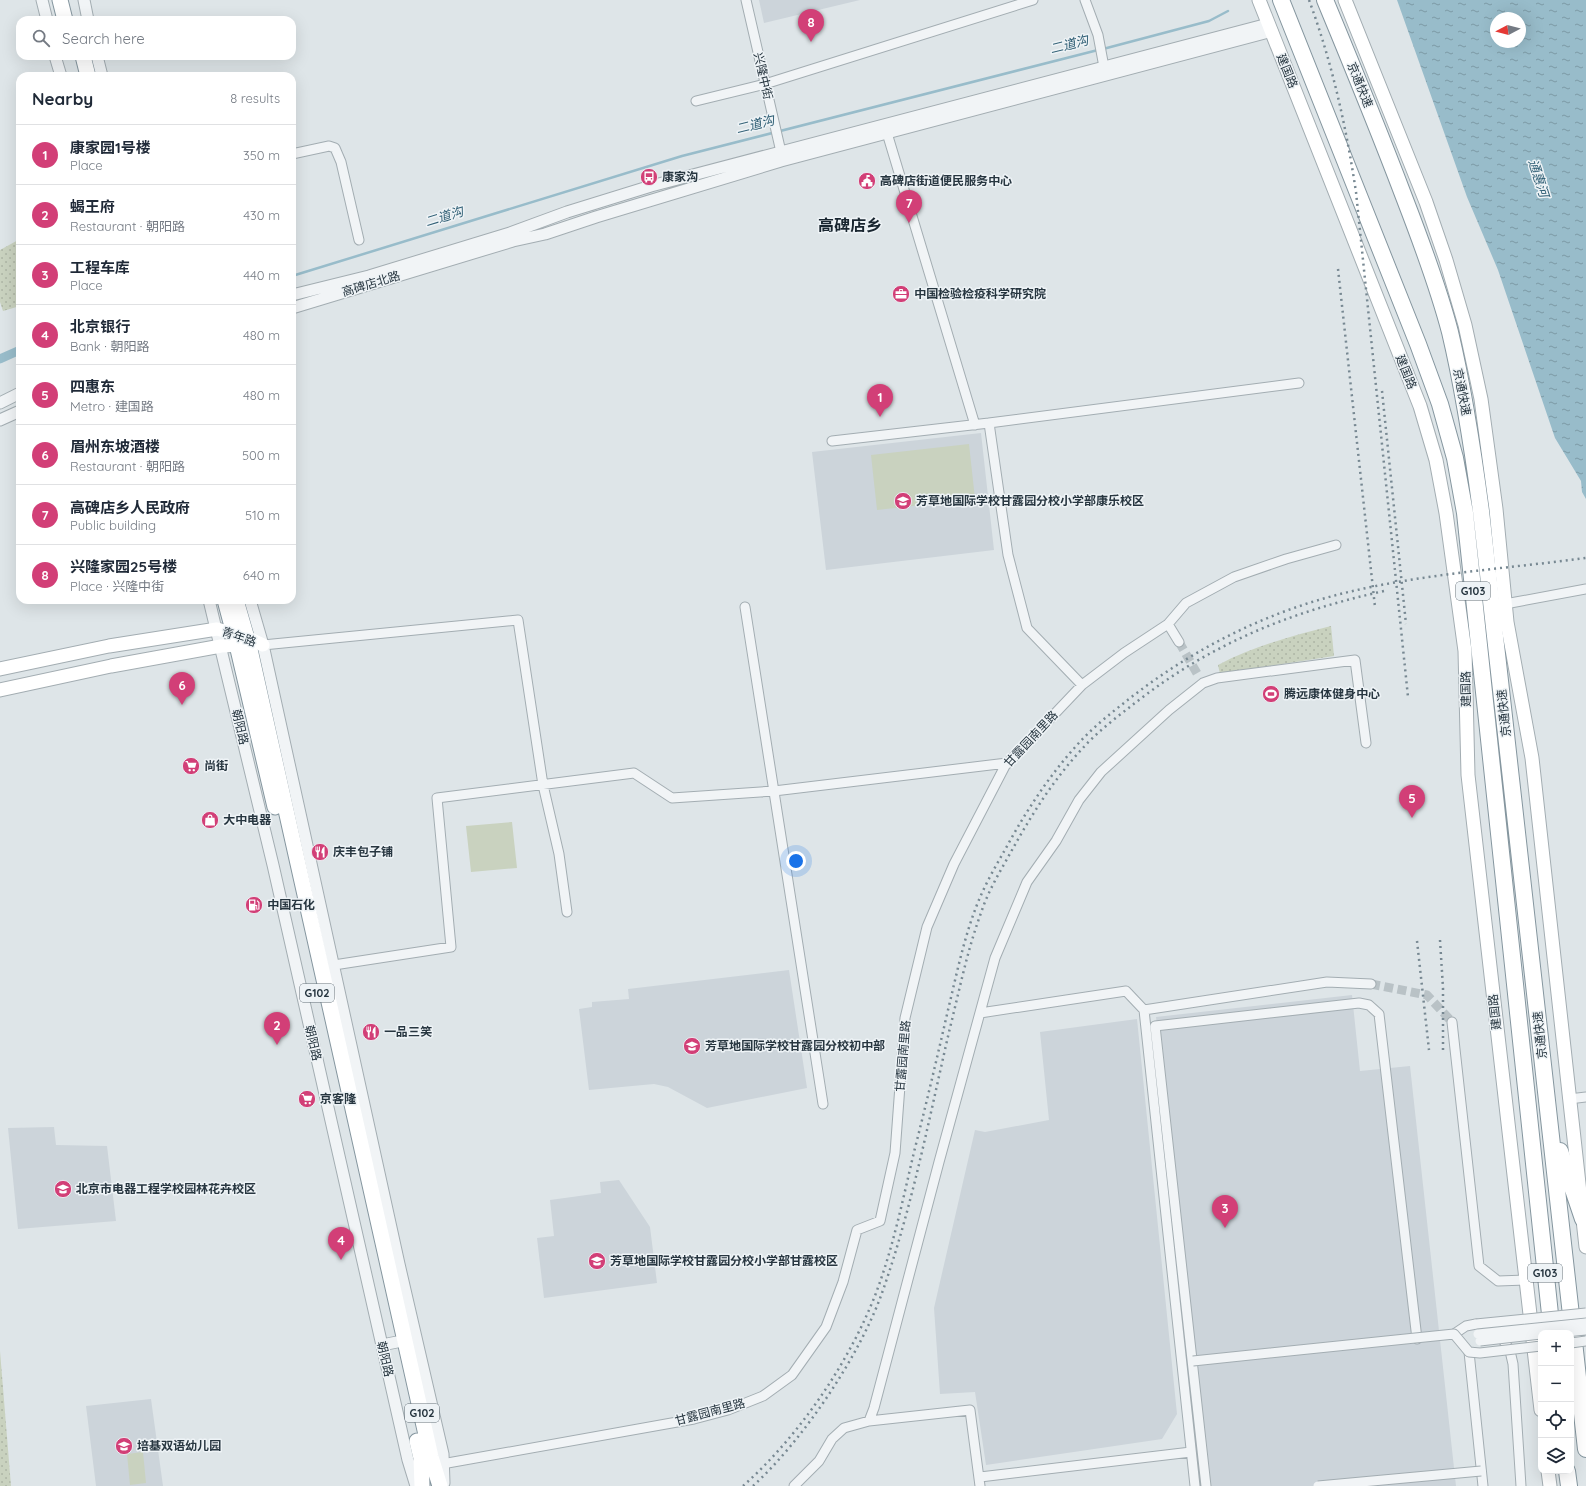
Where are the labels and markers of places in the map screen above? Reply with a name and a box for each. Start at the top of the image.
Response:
pin: 8 [798,9,824,42]
bus stop icon: 康家沟 [639,167,659,187]
place label: 康家沟 [662,169,698,184]
public building icon: 高碑店街道便民服务中心 [857,171,877,191]
place label: 高碑店街道便民服务中心 [880,173,1012,188]
pin: 7 [896,190,922,223]
office icon: 中国检验检疫科学研究院 [891,284,911,304]
place label: 中国检验检疫科学研究院 [914,286,1046,301]
pin: 1 [867,384,893,417]
school or university icon: 芳草地国际学校甘露园分校小学部康乐校区 [893,491,913,511]
place label: 芳草地国际学校甘露园分校小学部康乐校区 [916,493,1144,508]
pin: 6 [169,672,195,705]
sports icon: 腾远康体健身中心 [1261,684,1281,704]
place label: 腾远康体健身中心 [1284,686,1380,701]
supermarket icon: 尚街 [181,756,201,776]
place label: 尚街 [204,758,228,773]
pin: 5 [1399,785,1425,818]
shop icon: 大中电器 [200,810,220,830]
place label: 大中电器 [223,812,272,827]
restaurant icon: 庆丰包子铺 [310,842,330,862]
place label: 庆丰包子铺 [333,844,393,859]
fuel station icon: 中国石化 [244,895,264,915]
place label: 中国石化 [267,897,315,912]
pin: 2 [264,1012,290,1045]
restaurant icon: 一品三笑 [361,1022,381,1042]
place label: 一品三笑 [384,1024,432,1039]
school or university icon: 芳草地国际学校甘露园分校初中部 [682,1036,702,1056]
place label: 芳草地国际学校甘露园分校初中部 [705,1038,885,1053]
supermarket icon: 京客隆 [297,1089,317,1109]
place label: 京客隆 [320,1091,357,1106]
school or university icon: 北京市电器工程学校园林花卉校区 [53,1179,73,1199]
place label: 北京市电器工程学校园林花卉校区 [76,1181,256,1196]
pin: 3 [1212,1195,1238,1228]
pin: 4 [328,1227,354,1260]
school or university icon: 芳草地国际学校甘露园分校小学部甘露校区 [587,1251,607,1271]
place label: 芳草地国际学校甘露园分校小学部甘露校区 [610,1253,838,1268]
school or university icon: 培基双语幼儿园 [114,1436,134,1456]
place label: 培基双语幼儿园 [137,1438,221,1453]

